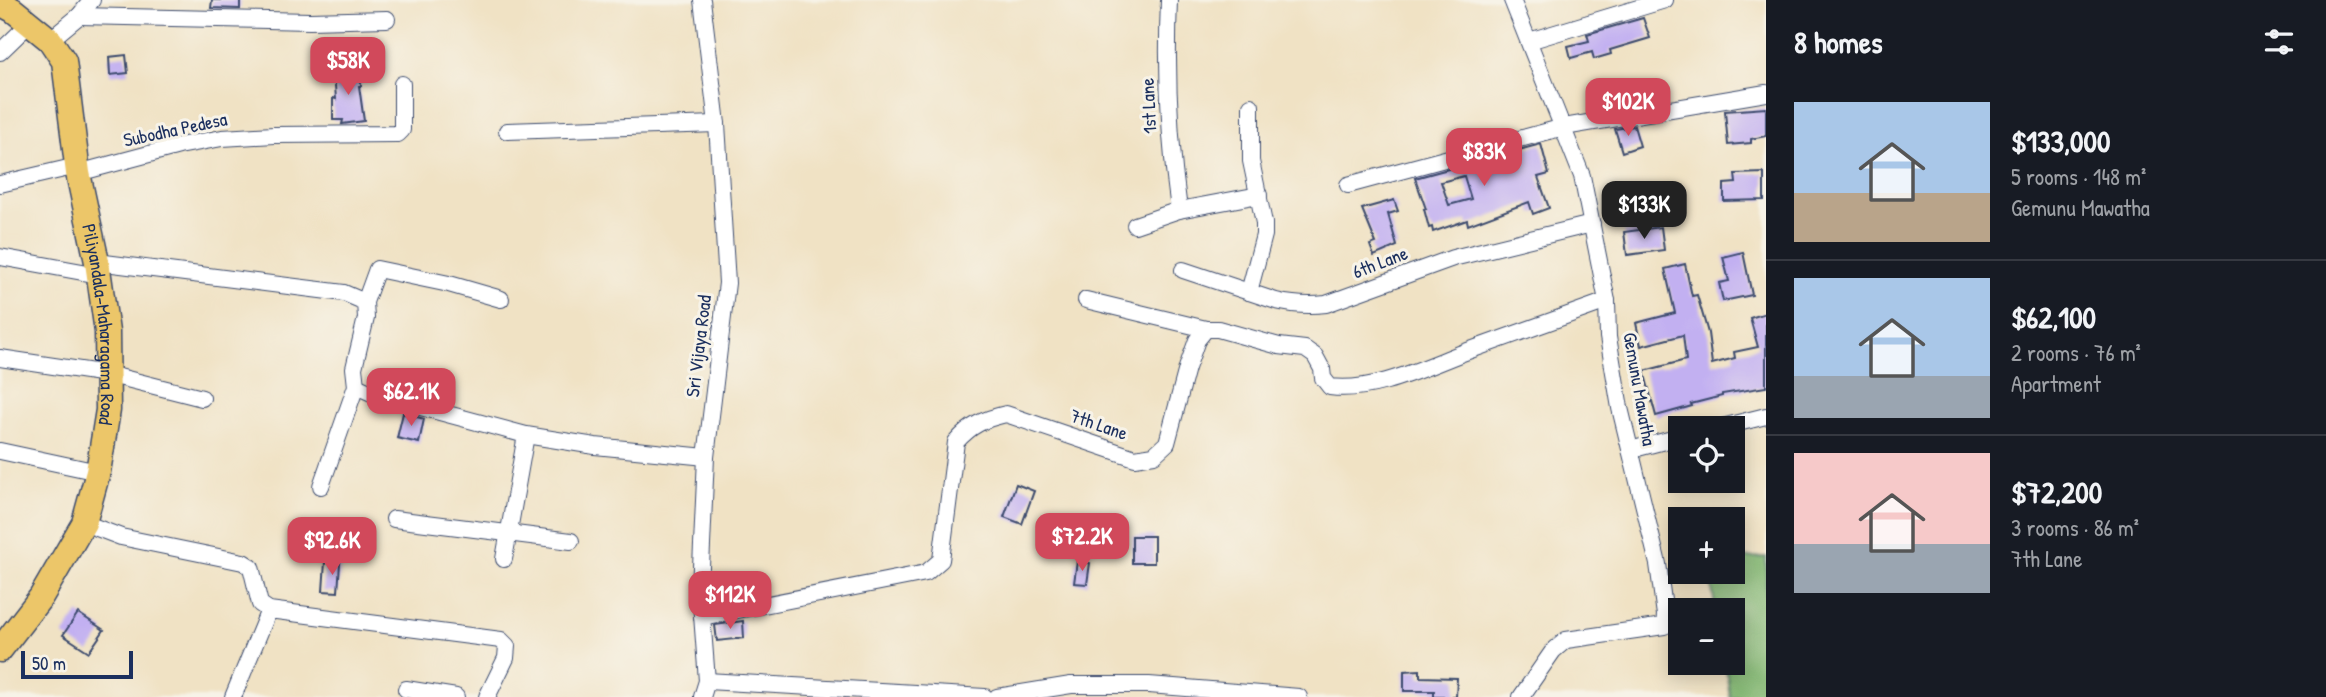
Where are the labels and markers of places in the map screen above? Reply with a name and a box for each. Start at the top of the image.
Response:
pin: $58K [307,38,389,97]
pin: $102K [1579,78,1677,138]
pin: $83K [1443,128,1525,188]
pin: $133K [1595,182,1693,241]
pin: $62.1K [354,368,468,428]
pin: $72.2K [1025,514,1139,573]
pin: $92.6K [275,518,389,577]
pin: $112K [681,572,779,631]

